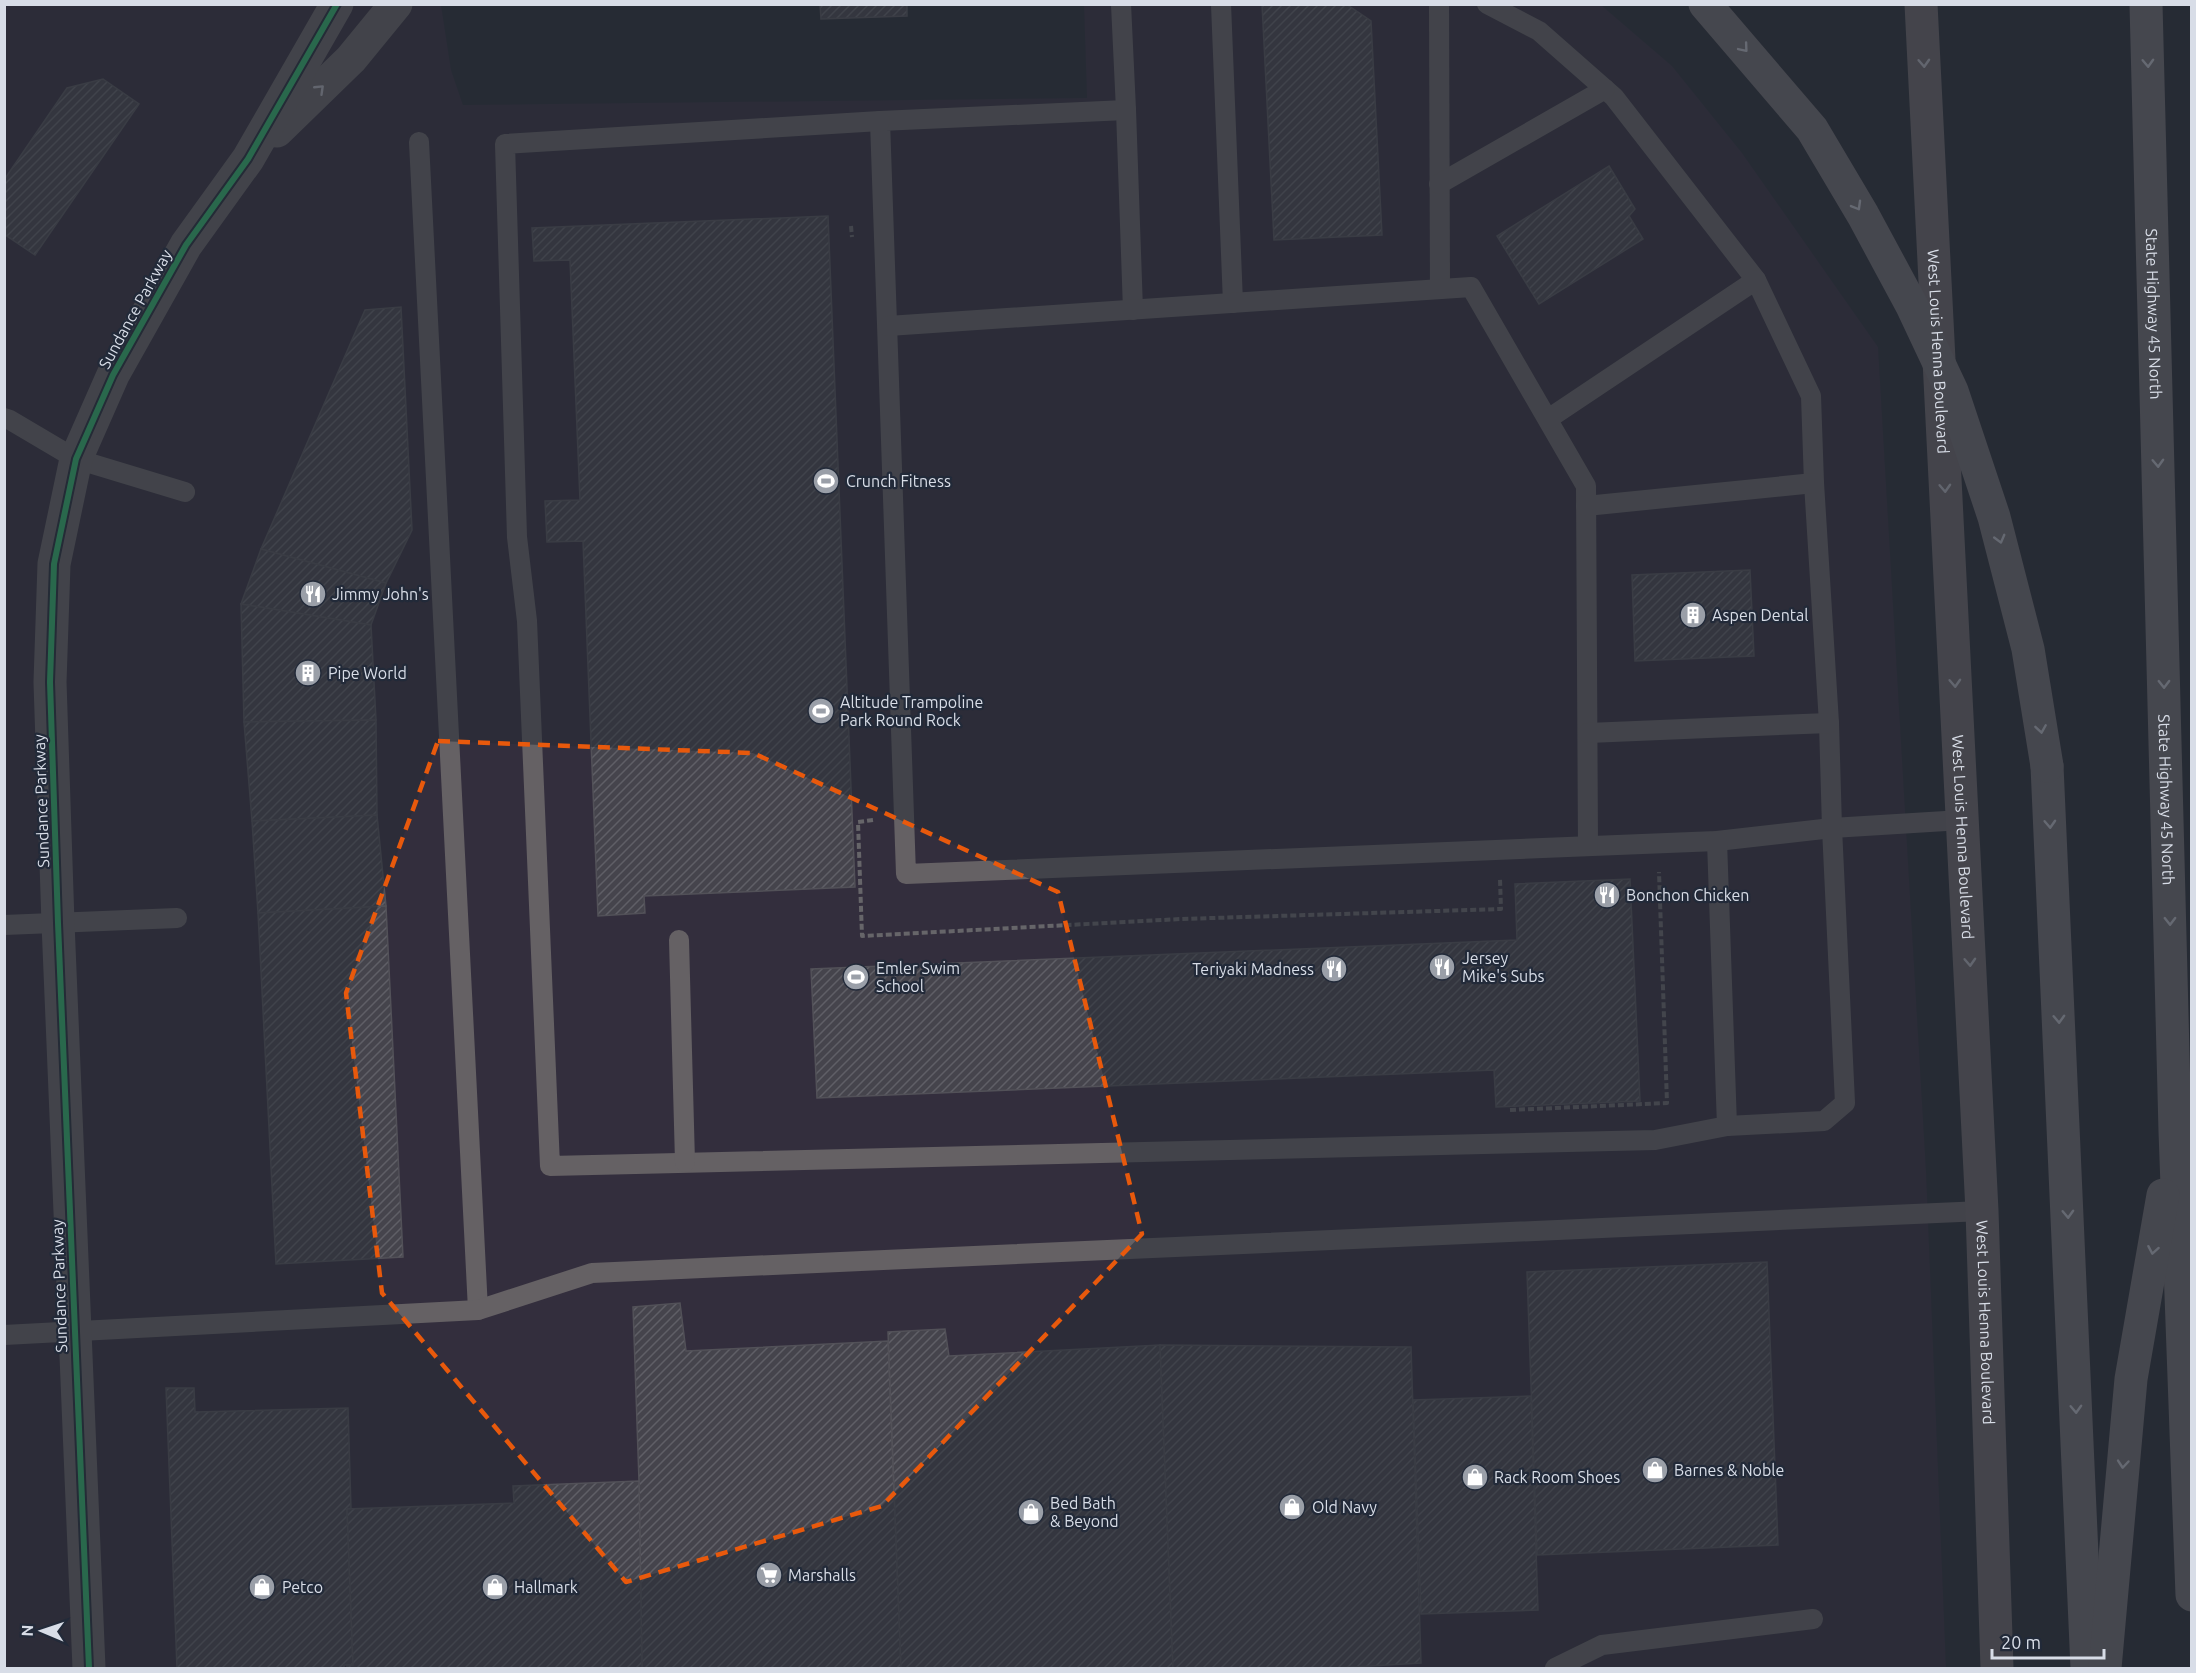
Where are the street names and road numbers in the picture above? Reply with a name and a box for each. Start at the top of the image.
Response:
street label: State Highway 45 North [2143,228,2165,400]
street label: Sundance Parkway [95,246,175,372]
street label: West Louis Henna Boulevard [1924,249,1953,454]
street label: State Highway 45 North [2155,714,2178,886]
street label: Sundance Parkway [30,734,52,868]
street label: West Louis Henna Boulevard [1949,734,1977,940]
street label: Sundance Parkway [48,1219,70,1353]
street label: West Louis Henna Boulevard [1973,1220,1998,1425]

